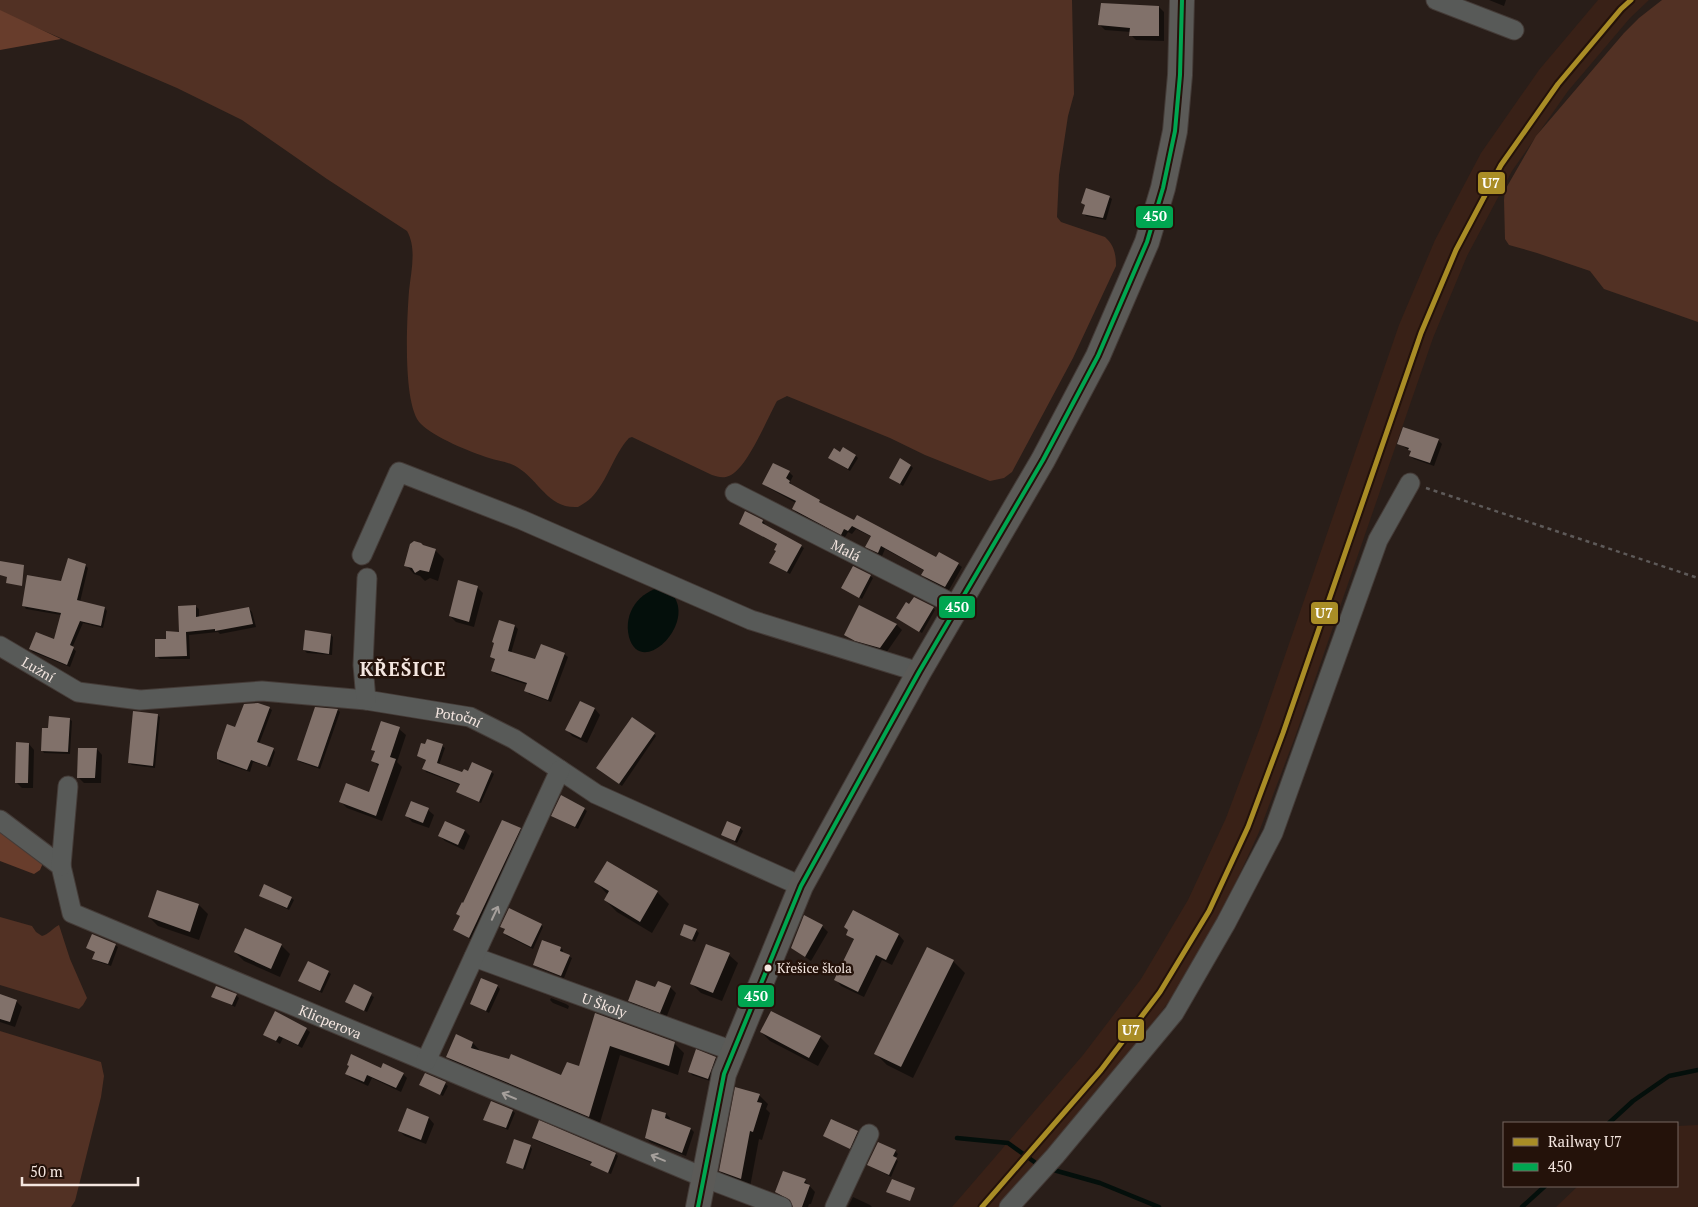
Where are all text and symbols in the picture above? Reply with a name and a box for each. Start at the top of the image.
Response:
line badge: U7 [1477,171,1506,195]
text: U7 [1482,173,1500,192]
line badge: 450 [1135,205,1174,229]
text: 450 [1143,206,1167,225]
street label: Malá [828,534,864,565]
line badge: 450 [938,595,976,619]
text: 450 [945,597,969,616]
line badge: U7 [1310,601,1339,625]
text: U7 [1315,603,1333,622]
street label: Lužní [19,652,59,686]
district label: KŘEŠICE [360,656,446,681]
street label: Potoční [434,702,486,731]
one-way arrow [490,906,500,921]
place label: Křešice škola [777,959,852,977]
marker: Křešice škola [763,963,773,973]
line badge: 450 [737,984,775,1008]
text: 450 [744,986,768,1005]
street label: U Školy [580,988,631,1022]
street label: Klicperova [296,1000,365,1043]
line badge: U7 [1117,1018,1145,1042]
text: U7 [1122,1020,1140,1039]
one-way arrow [501,1090,516,1099]
legend [1503,1122,1678,1187]
text: Railway U7 [1548,1131,1622,1151]
one-way arrow [651,1153,666,1163]
scale bar [22,1154,139,1186]
text: 450 [1548,1156,1572,1176]
text: 50 m [30,1161,63,1181]

